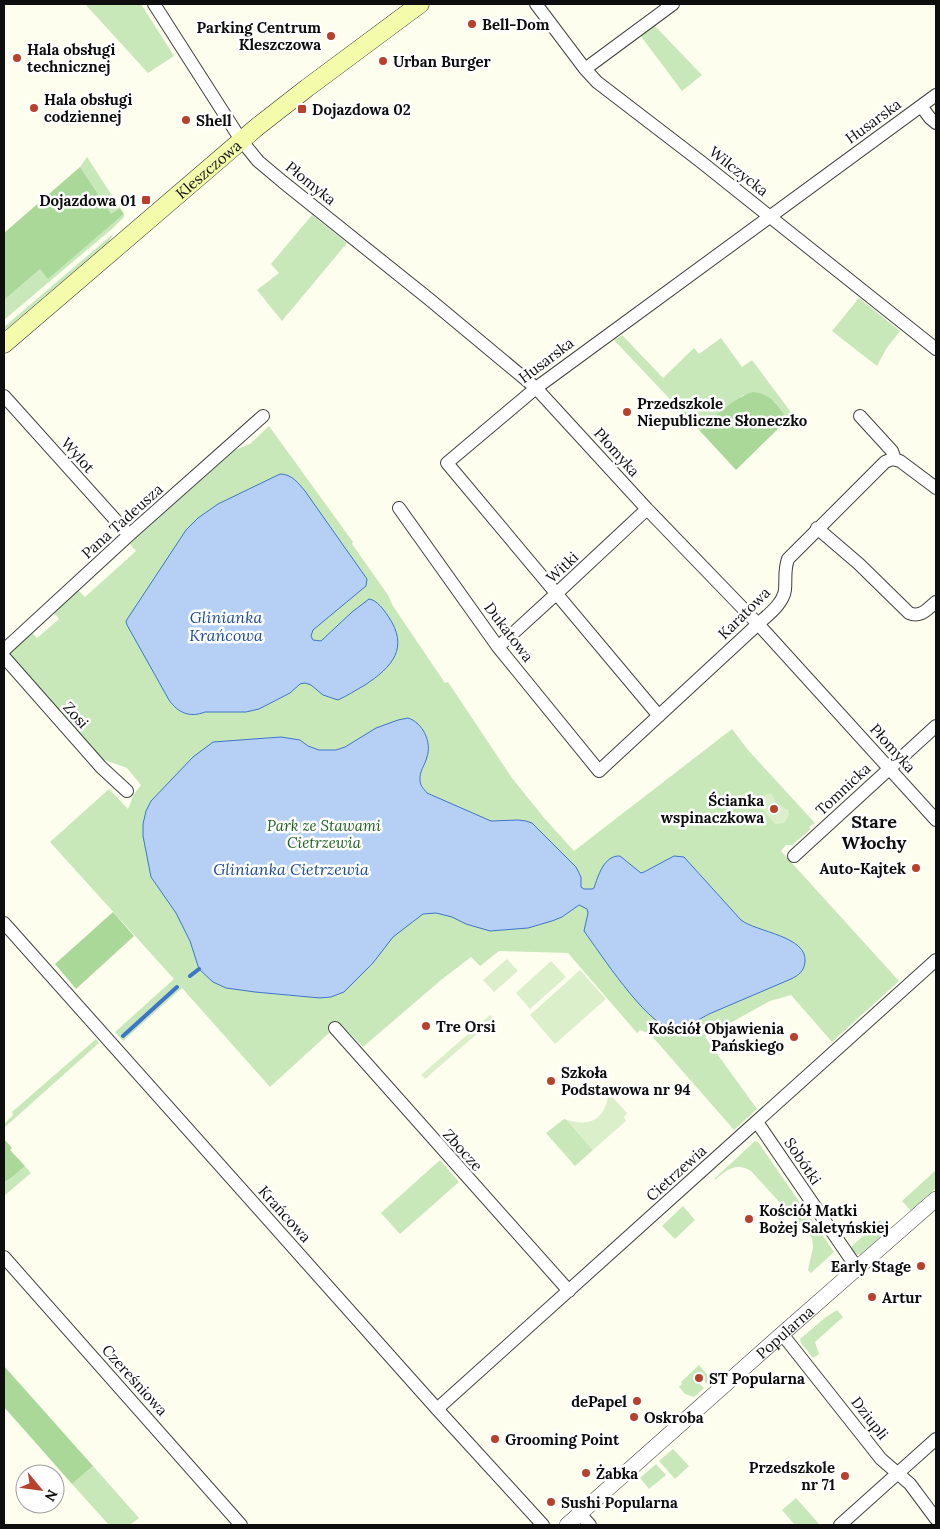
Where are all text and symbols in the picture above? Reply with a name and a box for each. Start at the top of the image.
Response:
place label: Bell-Dom [482,15,550,34]
place label: Parking Centrum Kleszczowa [197,18,321,54]
marker: Bell-Dom [466,18,478,30]
marker: Parking Centrum Kleszczowa [325,30,337,42]
place label: Hala obsługi technicznej [27,40,115,76]
marker: Hala obsługi technicznej [11,52,23,64]
place label: Urban Burger [393,52,491,71]
marker: Urban Burger [377,55,389,67]
place label: Hala obsługi codziennej [44,90,132,126]
street label: Husarska [841,94,905,148]
place label: Dojazdowa 02 [312,100,411,119]
marker: Hala obsługi codziennej [28,102,40,114]
marker: Dojazdowa 02 [296,103,308,115]
place label: Shell [196,111,232,130]
marker: Shell [180,114,192,126]
street label: Kleszczowa [171,135,245,202]
street label: Wilczycka [706,142,773,200]
street label: Płomyka [282,157,340,209]
place label: Dojazdowa 01 [39,191,136,210]
marker: Dojazdowa 01 [140,194,152,206]
street label: Husarska [515,333,578,387]
place label: Przedszkole Niepubliczne Słoneczko [637,394,808,430]
marker: Przedszkole Niepubliczne Słoneczko [621,406,633,418]
street label: Płomyka [590,424,644,481]
street label: Wylot [57,433,99,477]
street label: Pana Tadeusza [77,479,167,562]
street label: Witki [542,547,582,587]
street label: Karatowa [714,583,774,643]
street label: Dukatowa [480,598,538,666]
water label: Glinianka Krańcowa [189,607,263,645]
street label: Zosi [59,698,93,732]
street label: Płomyka [866,720,920,777]
street label: Tomnicka [812,759,875,819]
place label: Ścianka wspinaczkowa [661,791,764,827]
marker: Ścianka wspinaczkowa [768,803,780,815]
district label: Stare Włochy [842,810,907,854]
park label: Park ze Stawami Cietrzewia [267,816,381,852]
water label: Glinianka Cietrzewia [213,859,369,879]
place label: Auto-Kajtek [820,859,906,878]
marker: Auto-Kajtek [910,862,922,874]
place label: Tre Orsi [436,1017,496,1036]
place label: Kościół Objawienia Pańskiego [648,1019,785,1055]
marker: Tre Orsi [420,1020,432,1032]
marker: Kościół Objawienia Pańskiego [788,1031,800,1043]
place label: Szkoła Podstawowa nr 94 [561,1063,691,1099]
marker: Szkoła Podstawowa nr 94 [545,1075,557,1087]
street label: Zbocze [439,1125,487,1175]
street label: Sobótki [780,1134,826,1188]
street label: Cietrzewia [642,1141,710,1205]
street label: Krańcowa [255,1182,316,1246]
place label: Kościół Matki Bożej Saletyńskiej [759,1201,889,1237]
marker: Kościół Matki Bożej Saletyńskiej [743,1213,755,1225]
place label: Early Stage [831,1257,911,1276]
marker: Early Stage [915,1260,927,1272]
place label: Artur [882,1288,923,1307]
marker: Artur [866,1291,878,1303]
street label: Popularna [752,1301,818,1362]
street label: Czereśniowa [98,1341,172,1420]
place label: ST Popularna [709,1369,805,1388]
marker: ST Popularna [693,1372,705,1384]
place label: dePapel [571,1392,627,1411]
street label: Dziupli [847,1393,893,1443]
marker: dePapel [631,1395,643,1407]
place label: Oskroba [644,1408,704,1427]
marker: Oskroba [628,1411,640,1423]
place label: Grooming Point [505,1430,620,1449]
marker: Grooming Point [489,1433,501,1445]
place label: Przedszkole nr 71 [749,1458,835,1494]
north arrow [15,1464,65,1514]
place label: Żabka [596,1464,638,1483]
marker: Żabka [580,1467,592,1479]
marker: Przedszkole nr 71 [839,1470,851,1482]
text: N [41,1486,62,1505]
place label: Sushi Popularna [561,1493,678,1512]
marker: Sushi Popularna [545,1496,557,1508]

